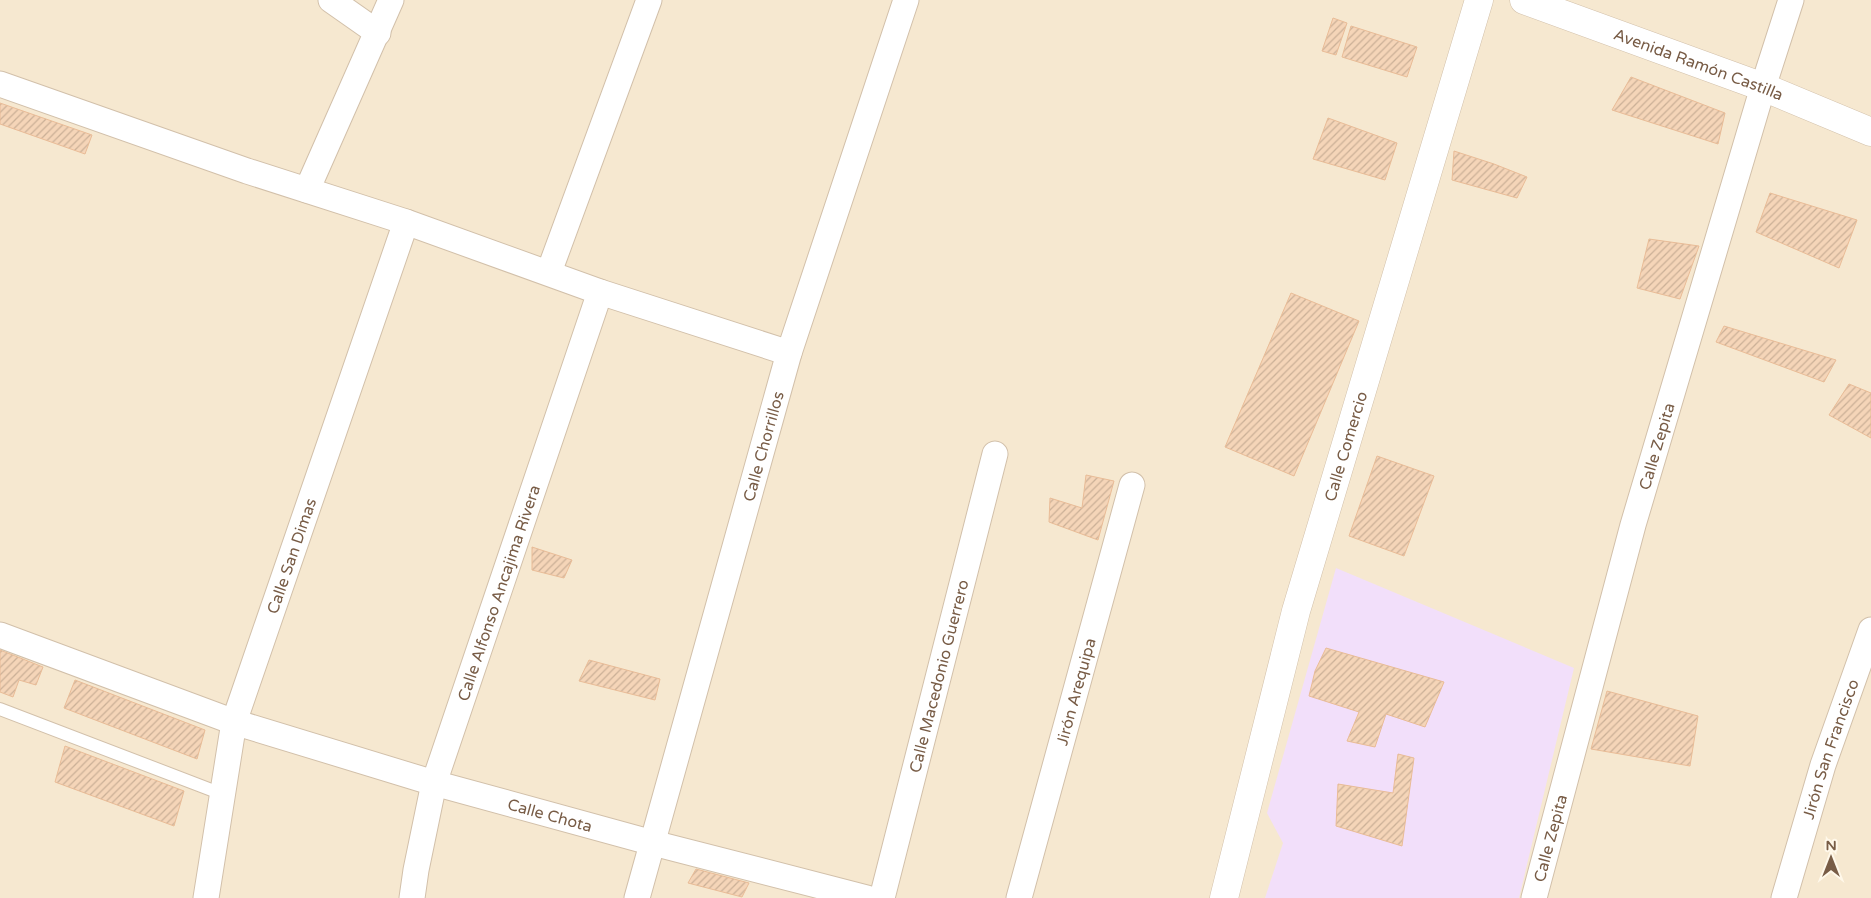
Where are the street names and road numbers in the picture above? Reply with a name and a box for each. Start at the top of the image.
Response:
street label: Avenida Ramón Castilla [1611,24,1786,105]
street label: Calle Chorrillos [739,389,789,504]
street label: Calle Comercio [1320,389,1372,504]
street label: Calle Zepita [1635,401,1680,492]
street label: Calle Alfonso Ancajima Rivera [453,482,545,704]
street label: Calle San Dimas [263,495,321,617]
street label: Calle Macedonio Guerrero [905,578,974,775]
street label: Jirón Arequipa [1052,636,1101,748]
street label: Jirón San Francisco [1799,677,1864,822]
street label: Calle Zepita [1530,792,1572,884]
street label: Calle Chota [505,795,594,837]

